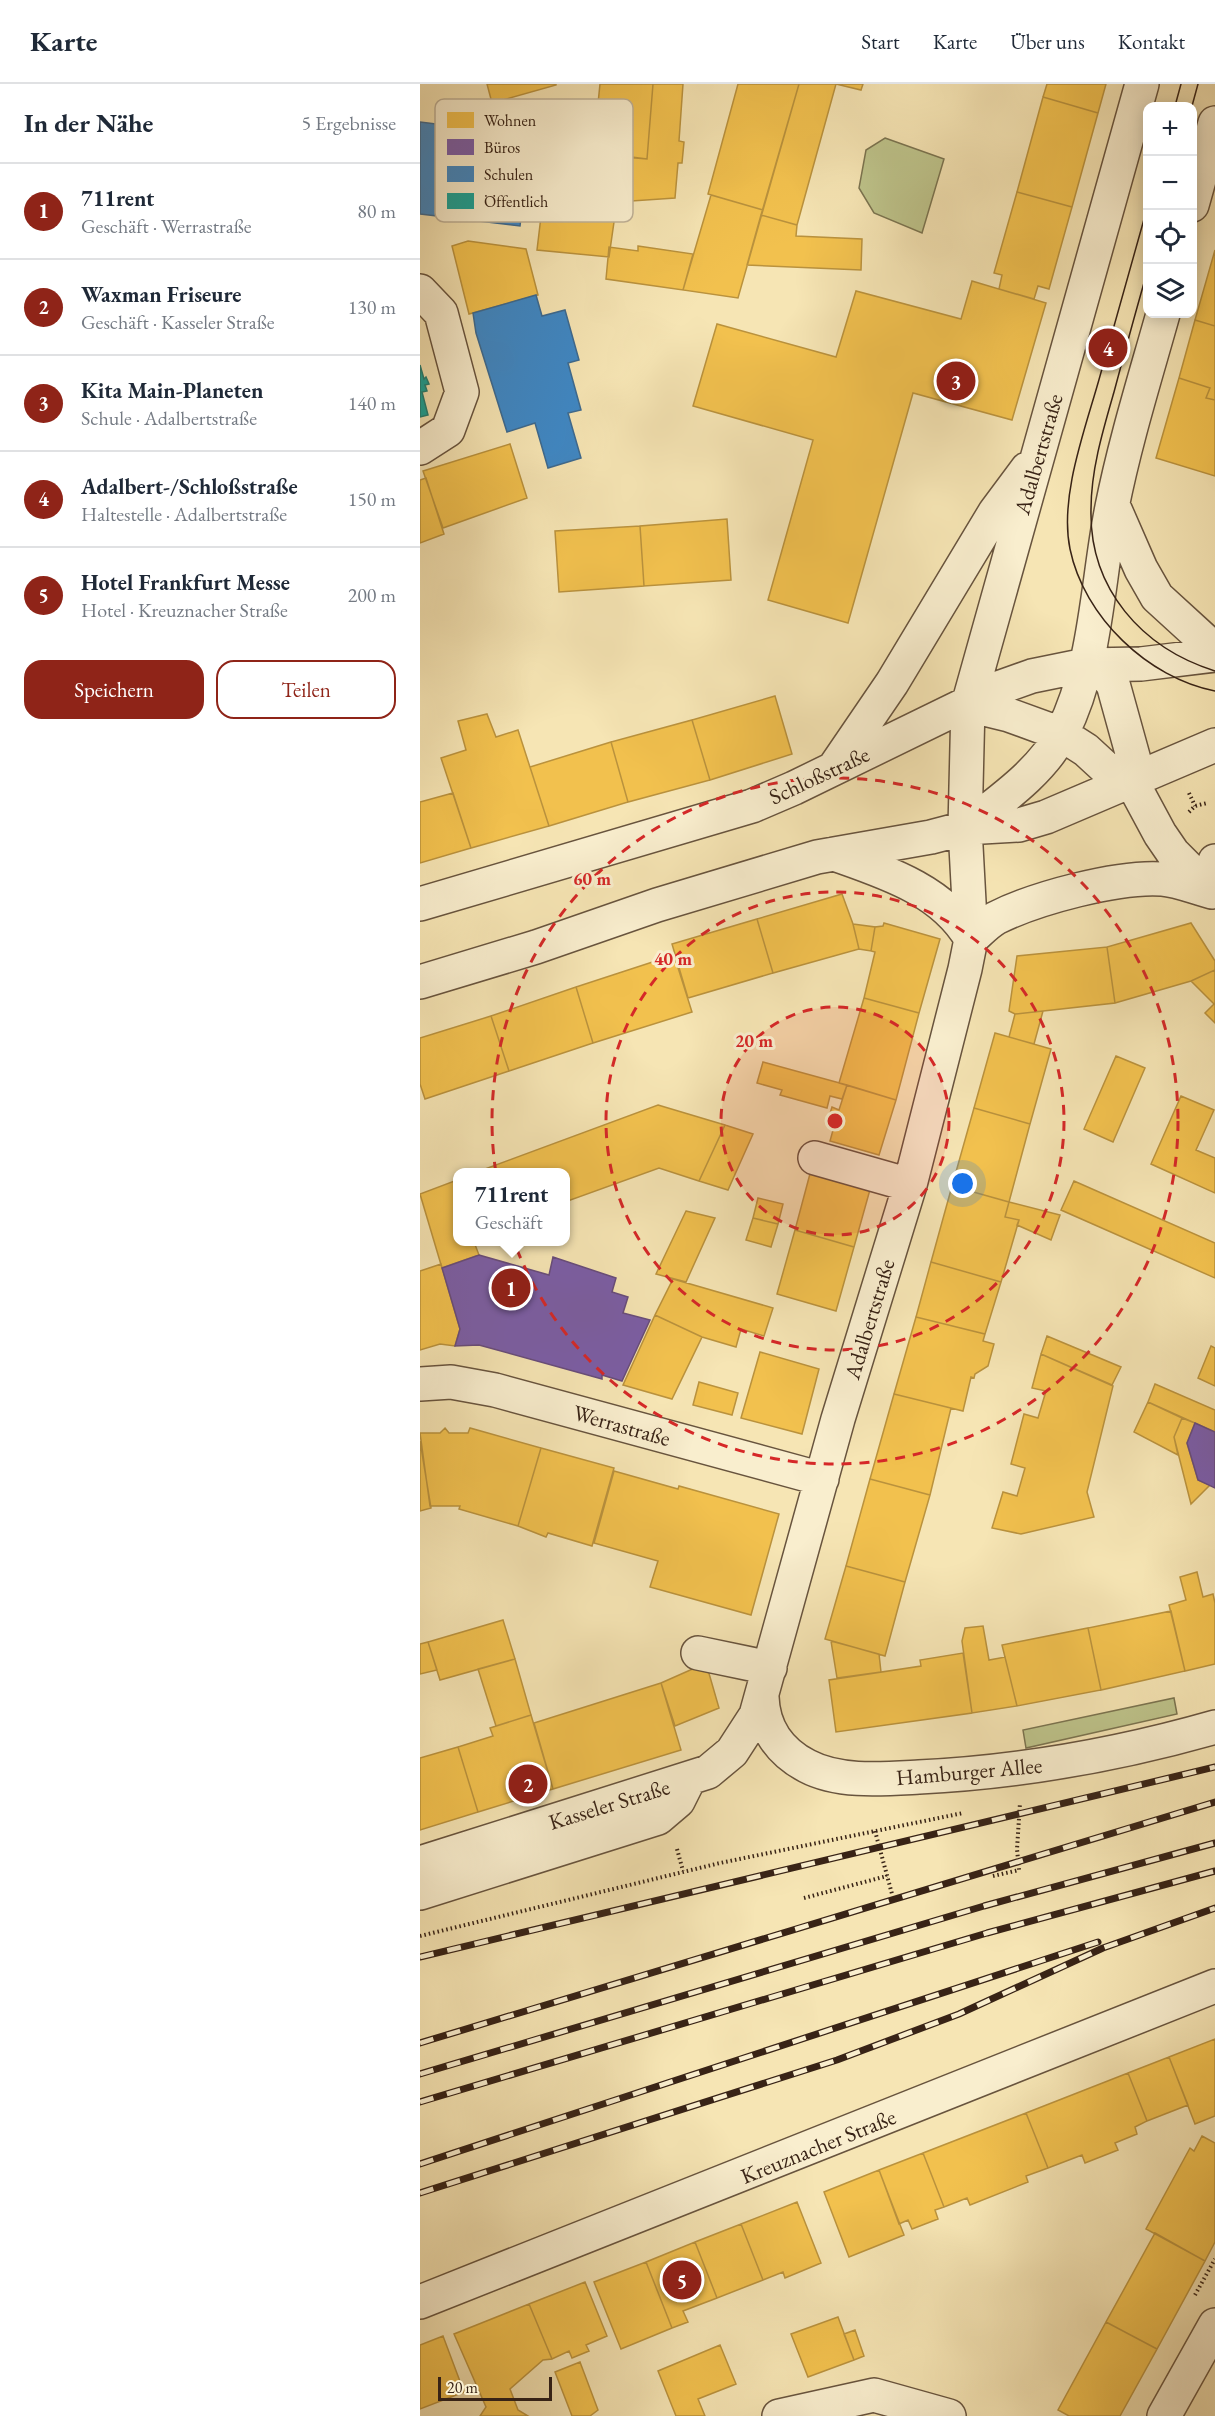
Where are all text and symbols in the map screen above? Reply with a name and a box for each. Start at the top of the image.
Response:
text: Karte [30,23,97,59]
text: Start [861,28,900,55]
text: Karte [933,28,977,55]
text: Über uns [1010,28,1085,55]
text: Kontakt [1118,28,1185,55]
legend [435,99,633,222]
map controls [1143,102,1197,318]
button: + [1143,102,1197,156]
text: In der Nähe [24,106,153,140]
text: 5 Ergebnisse [301,110,396,136]
text: Wohnen [484,110,537,131]
text: Büros [484,137,520,158]
button: − [1143,156,1197,210]
text: Schulen [484,164,534,185]
text: 711rent [81,184,154,213]
text: Öffentlich [484,191,548,212]
text: 1 [38,198,49,224]
text: 80 m [357,198,396,224]
button: locate [1143,210,1197,264]
text: Geschäft · Werrastraße [81,213,252,239]
button: layers [1143,264,1197,318]
text: Waxman Friseure [81,280,241,309]
text: 2 [38,294,49,320]
text: 130 m [348,294,396,320]
text: Geschäft · Kasseler Straße [81,309,275,335]
pin: 4 [1088,326,1128,370]
pin: 3 [936,358,976,404]
text: Kita Main-Planeten [81,376,263,405]
text: 3 [38,390,49,416]
text: 140 m [348,390,396,416]
street label: Adalbertstraße [1007,390,1070,519]
text: Schule · Adalbertstraße [81,405,257,431]
text: Adalbert-/Schloßstraße [81,472,298,501]
text: 4 [38,486,49,512]
text: 150 m [348,486,396,512]
text: Haltestelle · Adalbertstraße [81,501,287,527]
text: Hotel Frankfurt Messe [81,568,290,597]
text: 5 [38,582,49,608]
text: 200 m [348,582,396,608]
text: Hotel · Kreuznacher Straße [81,597,288,623]
button: Speichern [24,660,204,719]
button: Teilen [216,660,396,719]
street label: Schloßstraße [764,739,874,811]
text: 60 m [573,867,611,890]
text: 40 m [654,947,692,970]
text: 20 m [735,1029,773,1052]
centre of rings [825,1111,845,1131]
popup [453,1168,570,1246]
your location [948,1169,977,1198]
text: 711rent [475,1180,548,1209]
text: Geschäft [475,1209,543,1235]
street label: Adalbertstraße [837,1255,902,1384]
pin: 1 [492,1266,530,1310]
street label: Werrastraße [570,1398,674,1453]
street label: Hamburger Allee [895,1751,1044,1792]
pin: 2 [508,1762,548,1806]
street label: Kasseler Straße [545,1772,674,1837]
street label: Kreuznacher Straße [736,2102,900,2191]
pin: 5 [662,2258,702,2302]
scale bar [438,2374,552,2402]
text: 20 m [447,2377,478,2398]

